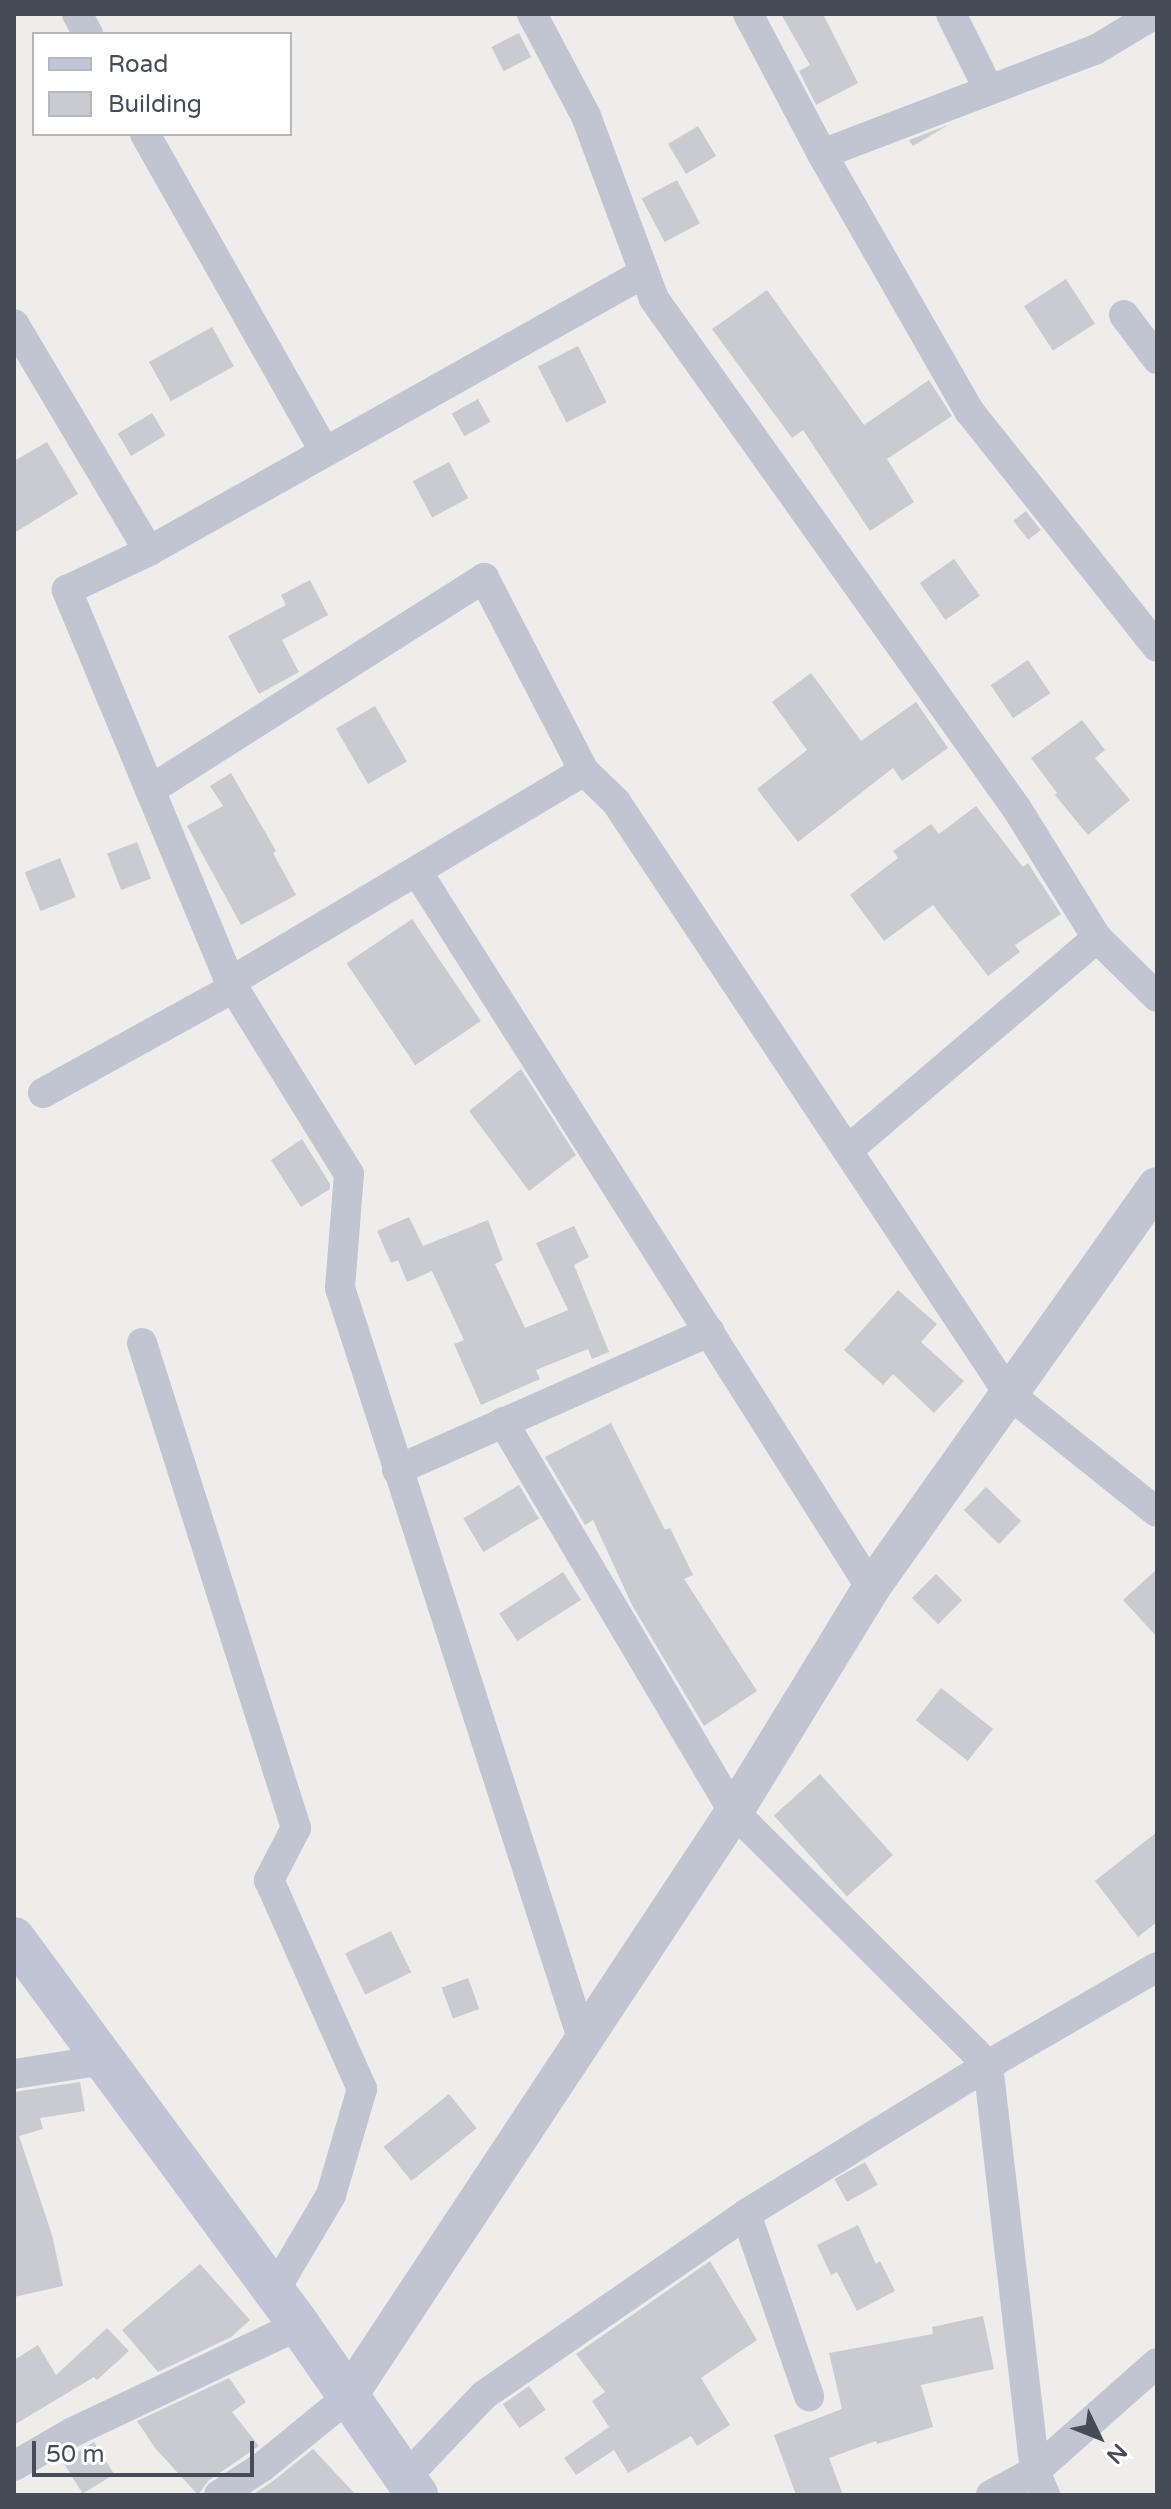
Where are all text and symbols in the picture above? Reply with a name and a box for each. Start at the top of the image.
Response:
legend [32,32,292,136]
text: Road [108,50,168,79]
text: Building [108,90,202,119]
north arrow [1059,2397,1139,2477]
scale bar [36,2425,258,2475]
text: N [1101,2438,1132,2469]
text: 50 m [46,2440,104,2469]

